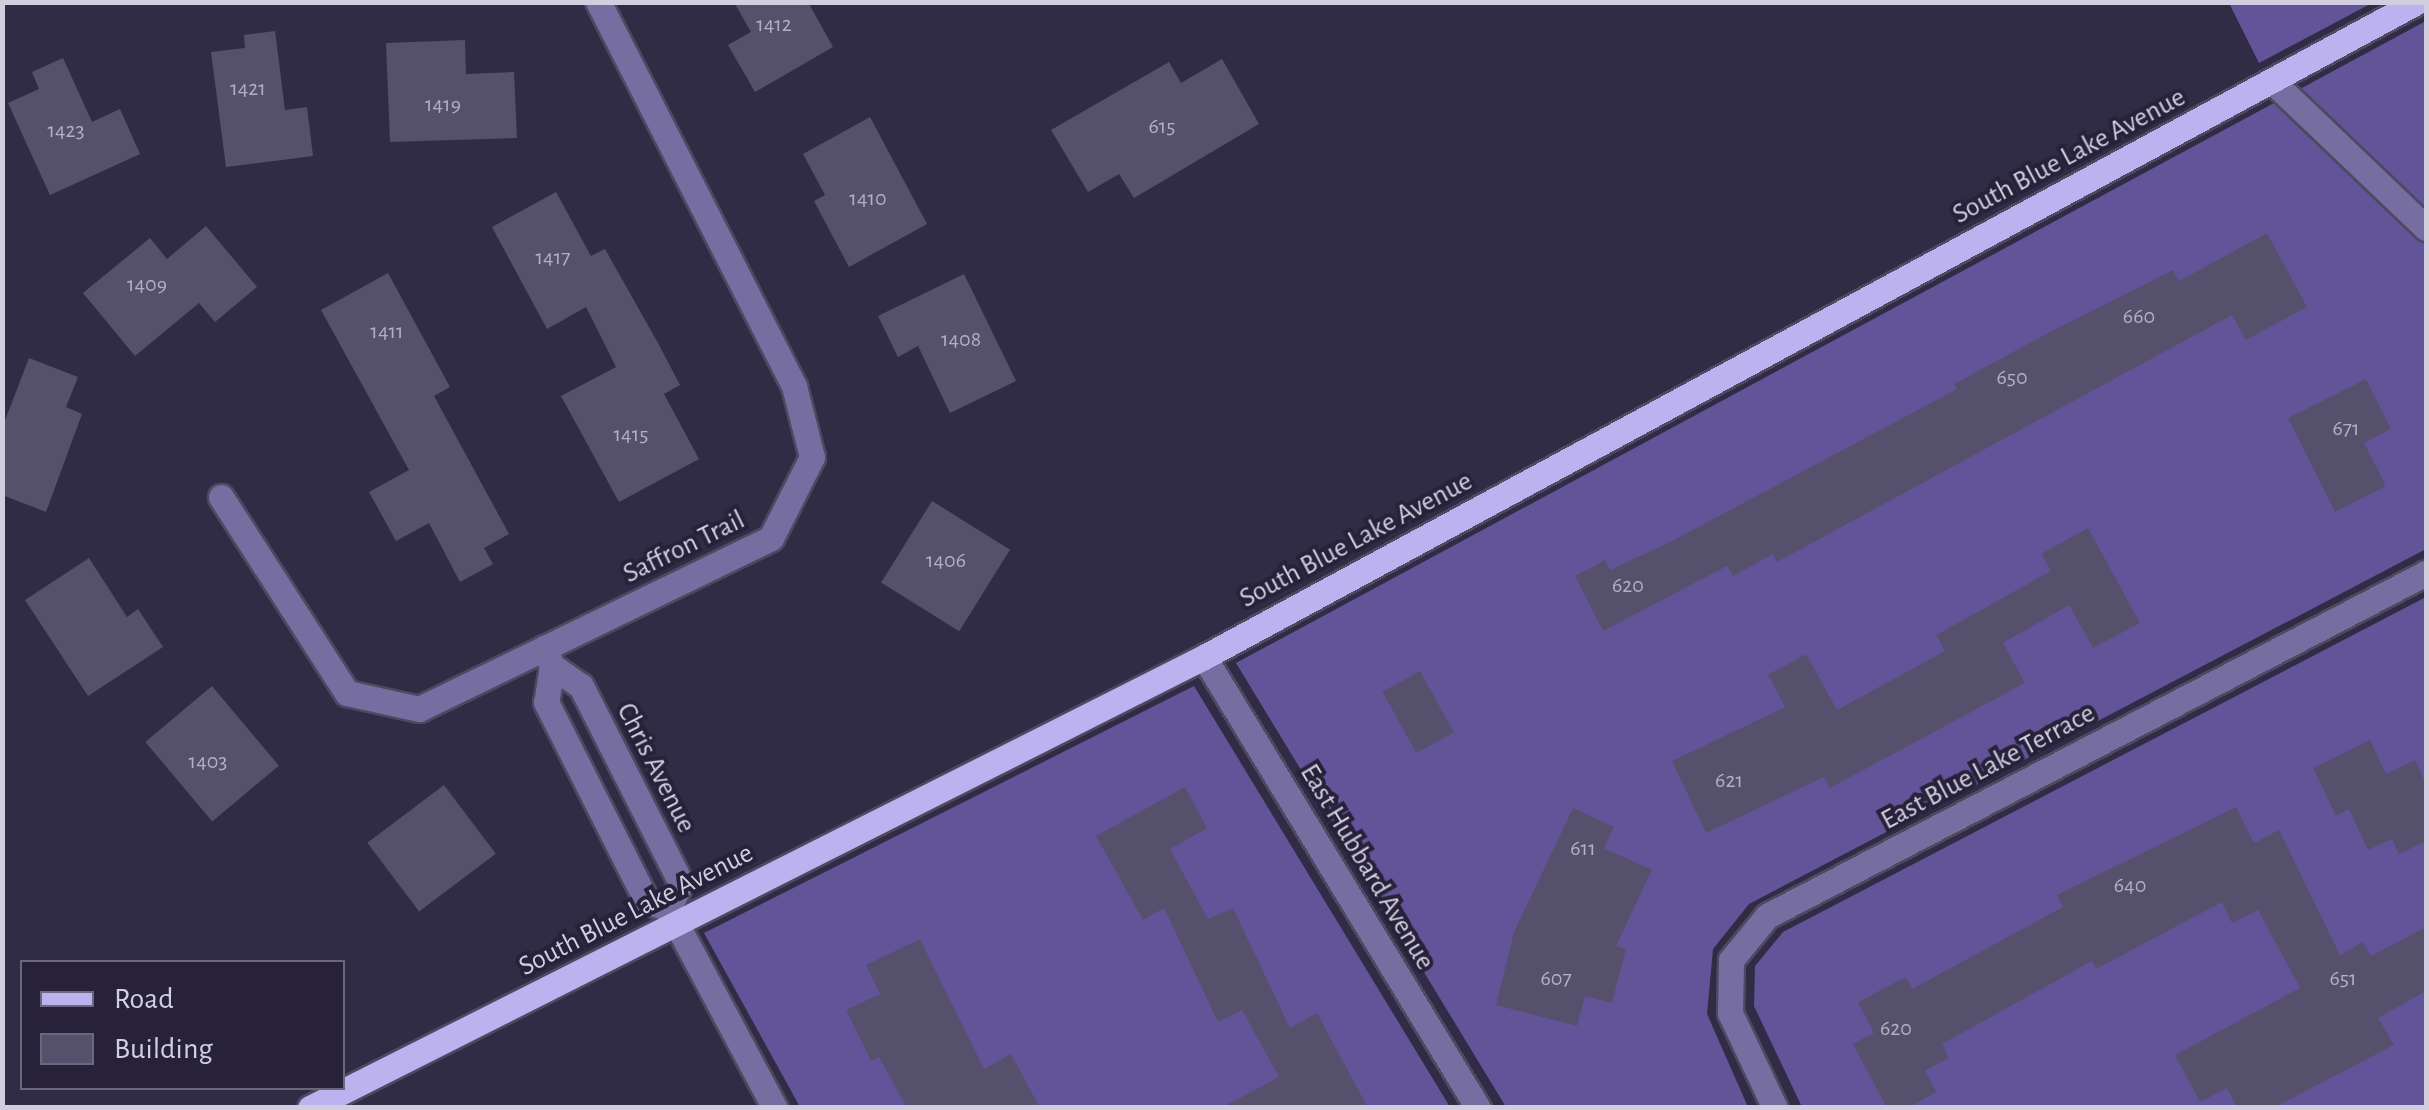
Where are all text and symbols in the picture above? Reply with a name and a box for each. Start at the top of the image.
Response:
house number: 1412 [756,12,792,38]
house number: 1421 [230,76,266,102]
street label: South Blue Lake Avenue [1947,80,2191,232]
house number: 1419 [425,92,461,118]
house number: 615 [1148,114,1176,140]
house number: 1423 [47,118,85,144]
house number: 1410 [849,186,887,212]
house number: 1417 [536,245,570,271]
house number: 1409 [127,272,167,298]
house number: 660 [2123,304,2155,330]
house number: 1411 [370,319,404,345]
house number: 1408 [941,327,981,353]
house number: 650 [1996,365,2028,391]
house number: 671 [2332,416,2360,442]
house number: 1415 [614,422,648,448]
street label: South Blue Lake Avenue [1234,464,1478,616]
street label: Saffron Trail [618,503,750,591]
house number: 1406 [926,548,966,574]
house number: 620 [1612,573,1644,599]
street label: Chris Avenue [609,697,703,839]
street label: East Blue Lake Terrace [1875,697,2101,837]
house number: 1403 [189,749,227,775]
street label: East Hubbard Avenue [1292,758,1442,976]
house number: 621 [1715,768,1743,794]
street label: South Blue Lake Avenue [513,836,759,984]
house number: 611 [1570,836,1596,862]
house number: 640 [2114,873,2146,899]
legend [20,960,345,1090]
house number: 607 [1540,966,1572,992]
house number: 651 [2329,966,2357,992]
text: Road [114,984,174,1014]
house number: 620 [1880,1016,1912,1042]
text: Building [114,1034,213,1064]

